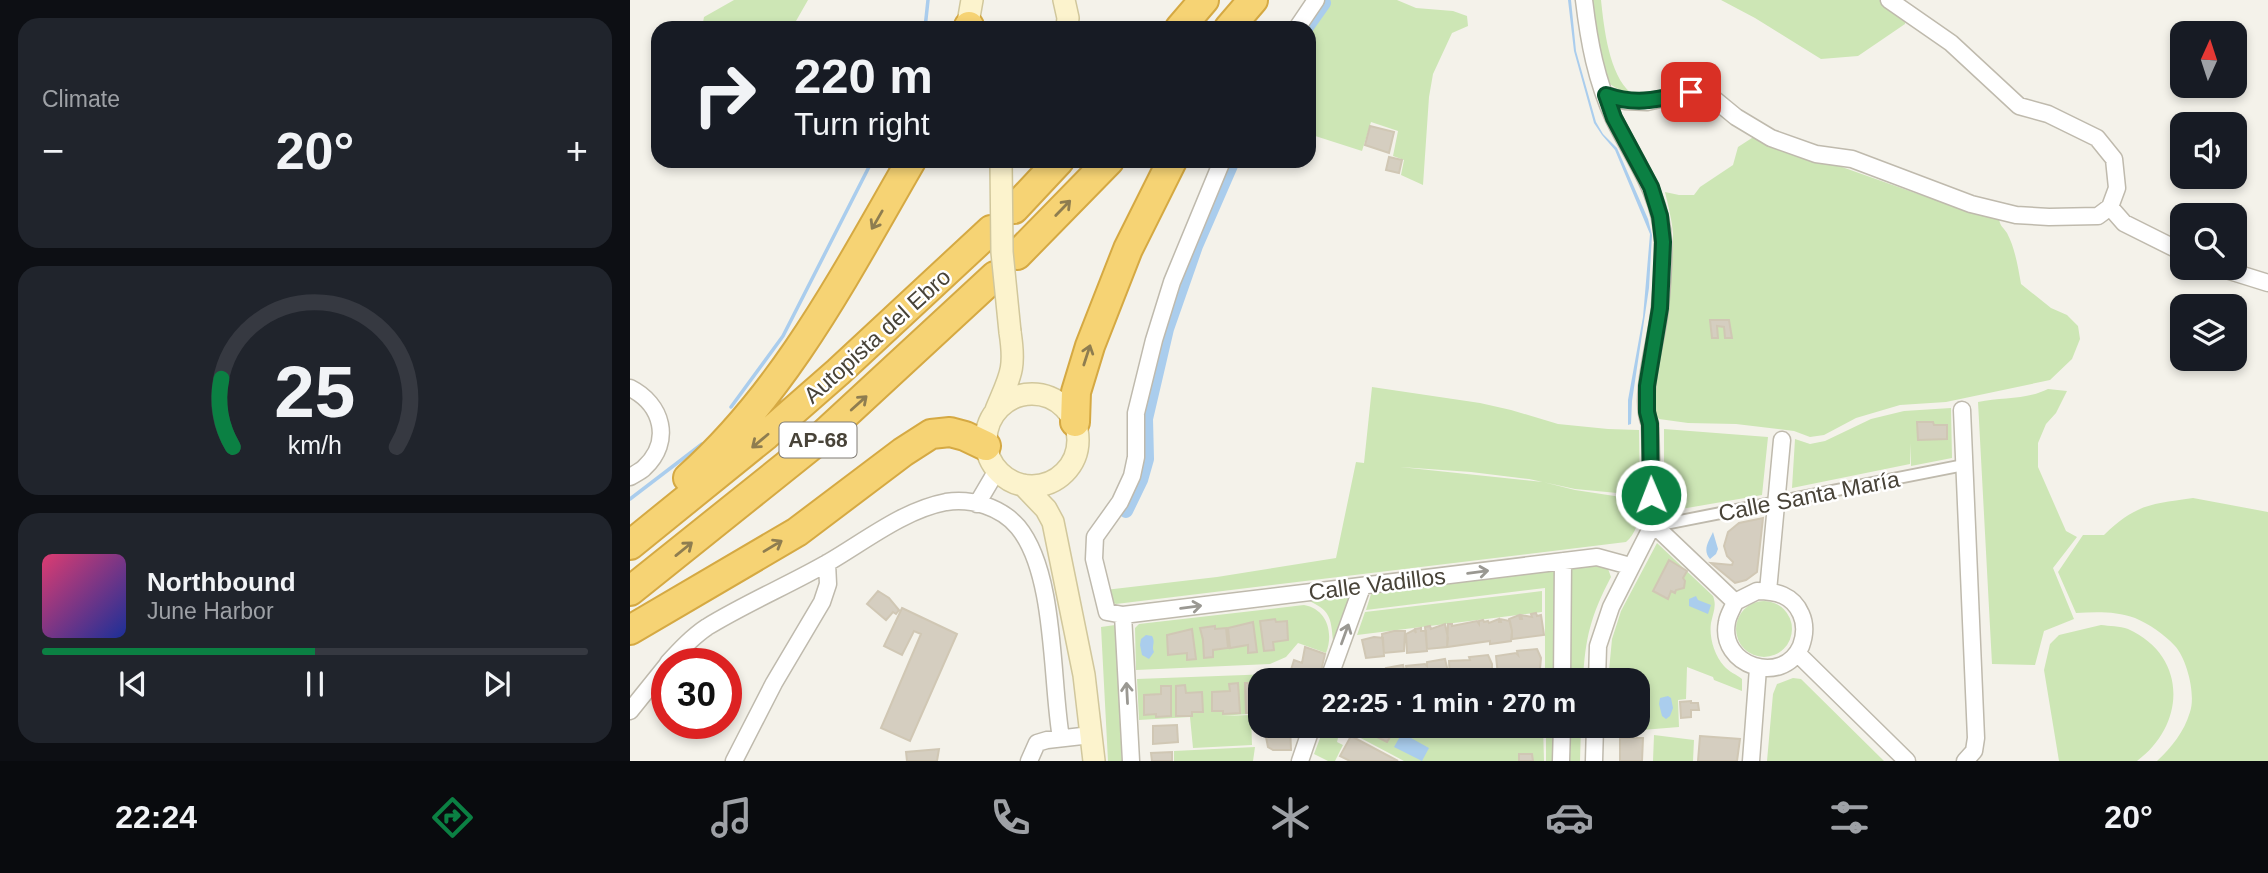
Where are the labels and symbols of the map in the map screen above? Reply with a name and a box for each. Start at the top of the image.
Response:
north arrow [2170,21,2247,98]
pin [1661,62,1721,122]
one-way arrow [1055,200,1072,217]
one-way arrow [869,210,883,230]
street label: Autopista del Ebro [798,263,956,409]
one-way arrow [1082,344,1095,366]
one-way arrow [850,395,867,412]
road number: AP-68 [780,422,857,458]
one-way arrow [751,433,769,449]
position arrow [1614,458,1688,532]
street label: Calle Santa María [1716,466,1902,526]
one-way arrow [763,539,783,553]
one-way arrow [675,541,693,557]
street label: Calle Vadillos [1307,563,1447,605]
one-way arrow [1466,565,1489,578]
one-way arrow [1179,601,1202,614]
one-way arrow [1340,623,1352,645]
speed limit sign: 30 [651,648,742,739]
one-way arrow [1121,682,1134,705]

